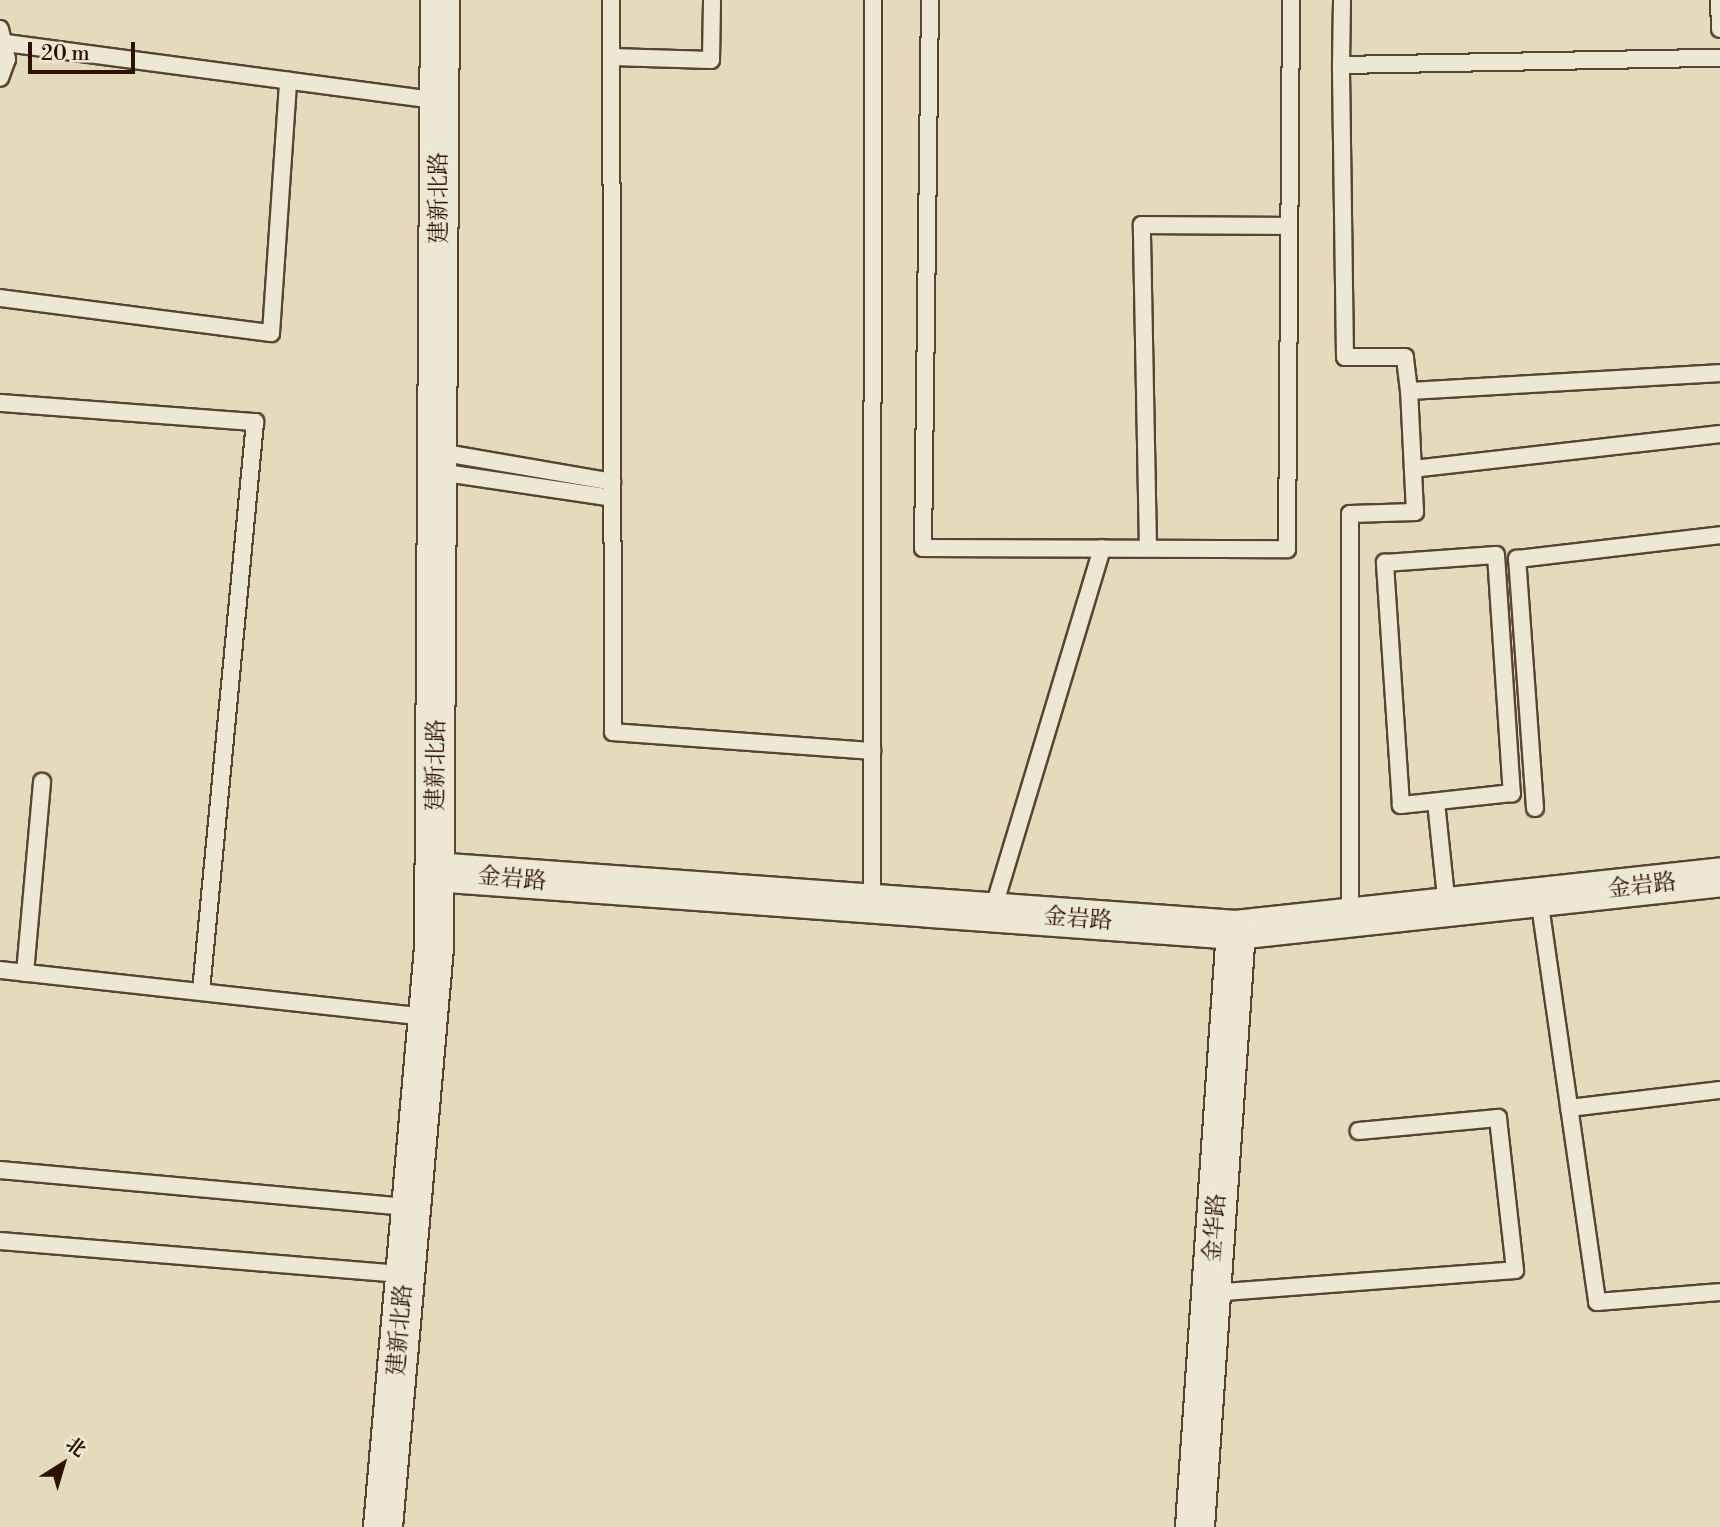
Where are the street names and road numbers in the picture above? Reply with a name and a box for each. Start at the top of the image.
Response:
street label: 建新北路 [425,152,453,244]
street label: 建新北路 [421,719,451,811]
street label: 金岩路 [476,862,548,896]
street label: 金岩路 [1606,868,1678,904]
street label: 金岩路 [1043,903,1113,935]
street label: 金华路 [1199,1193,1231,1263]
street label: 建新北路 [382,1283,418,1377]

